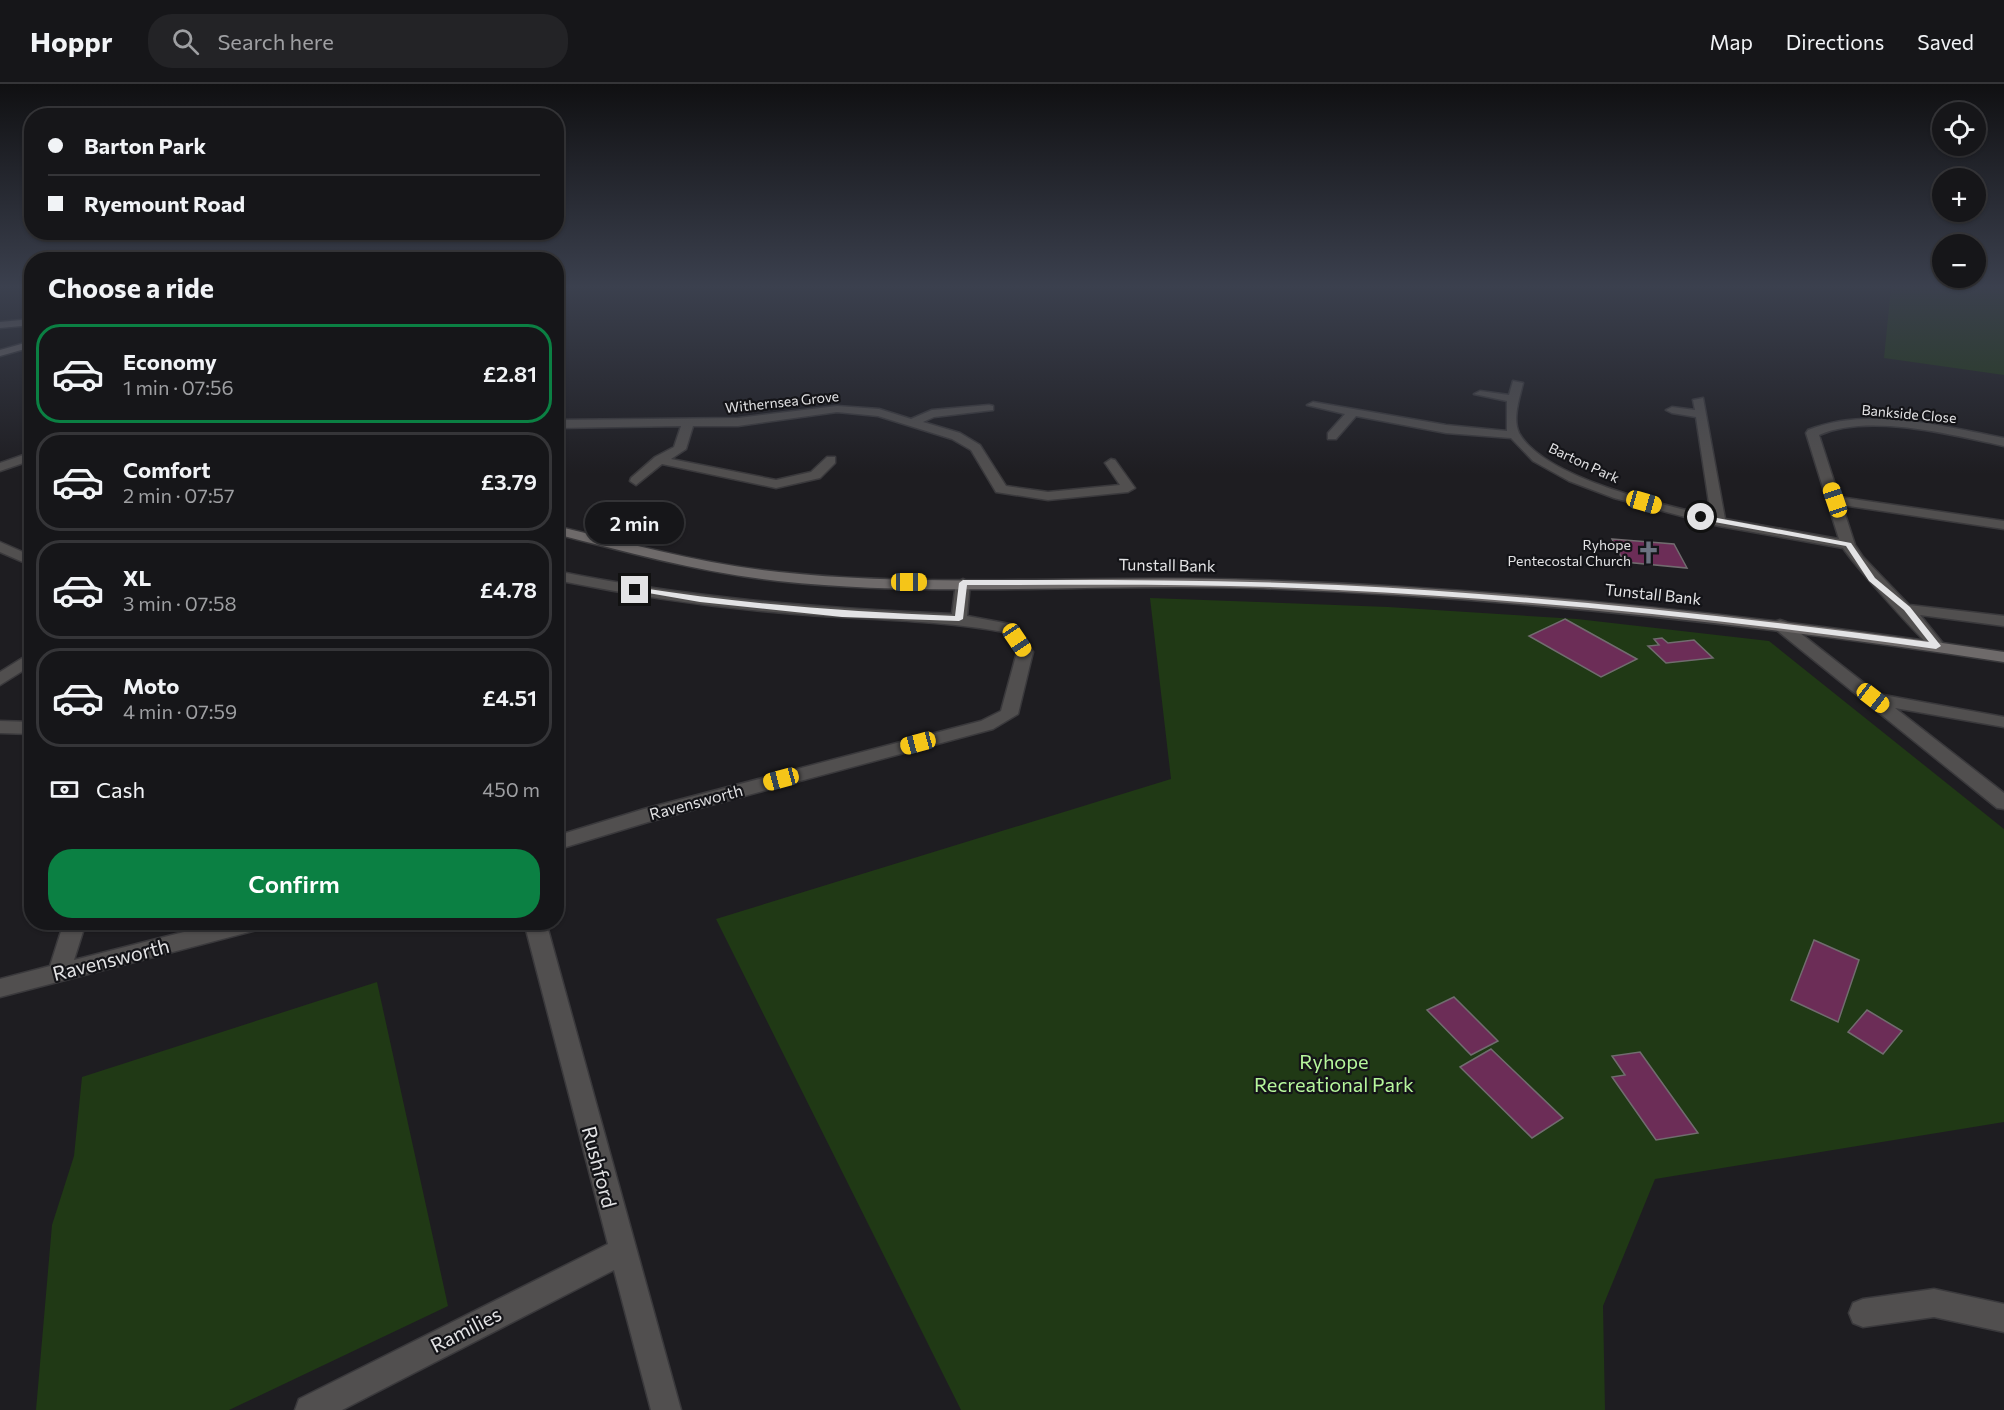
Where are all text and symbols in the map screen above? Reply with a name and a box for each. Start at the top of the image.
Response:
search box [148,14,568,68]
text: Hoppr [30,24,112,58]
icon: search [169,25,202,58]
text: Search here [217,28,334,55]
text: Map [1710,29,1753,54]
text: Directions [1786,29,1884,54]
text: Saved [1917,29,1974,54]
map controls [1932,102,1986,288]
button: locate [1932,102,1986,156]
text: Barton Park [84,132,206,159]
button: + [1932,168,1986,222]
text: Ryemount Road [84,190,245,217]
button: − [1932,234,1986,288]
text: Choose a ride [48,271,214,304]
icon: car [51,347,105,401]
text: Economy [123,348,217,375]
text: £2.81 [483,360,537,387]
text: 1 min · 07:56 [123,375,234,399]
street label: Withernsea Grove [724,387,840,416]
street label: Bankside Close [1861,401,1957,426]
street label: Barton Park [1546,439,1623,486]
icon: car [51,455,105,509]
text: Comfort [123,456,211,483]
text: £3.79 [481,468,537,495]
car [1821,480,1849,520]
text: 2 min · 07:57 [123,483,235,507]
car [1624,488,1664,516]
callout: 2 min [586,503,684,545]
route start [1687,503,1714,530]
text: 2 min [610,511,659,535]
place label: Ryhope Pentecostal Church [1508,536,1631,569]
church icon: Ryhope Pentecostal Church [1636,540,1662,566]
street label: Tunstall Bank [1118,554,1216,575]
icon: car [51,563,105,617]
text: XL [123,564,151,591]
car [891,573,927,591]
text: £4.78 [480,576,537,603]
route end [621,576,648,603]
street label: Tunstall Bank [1604,579,1703,608]
text: 3 min · 07:58 [123,591,237,615]
car [999,620,1035,660]
icon: car [51,671,105,725]
text: Moto [123,672,179,699]
car [1853,680,1893,716]
text: £4.51 [482,684,537,711]
text: 4 min · 07:59 [123,699,237,723]
car [898,730,938,756]
car [761,766,801,792]
icon: cash [48,773,81,806]
text: Cash [96,776,145,803]
text: 450 m [482,777,540,801]
street label: Ravensworth [647,780,745,823]
button: Confirm [48,849,540,918]
street label: Ravensworth [50,933,172,985]
park label: Ryhope Recreational Park [1254,1049,1414,1096]
street label: Rushford [578,1123,622,1210]
street label: Ramilies [426,1301,505,1357]

